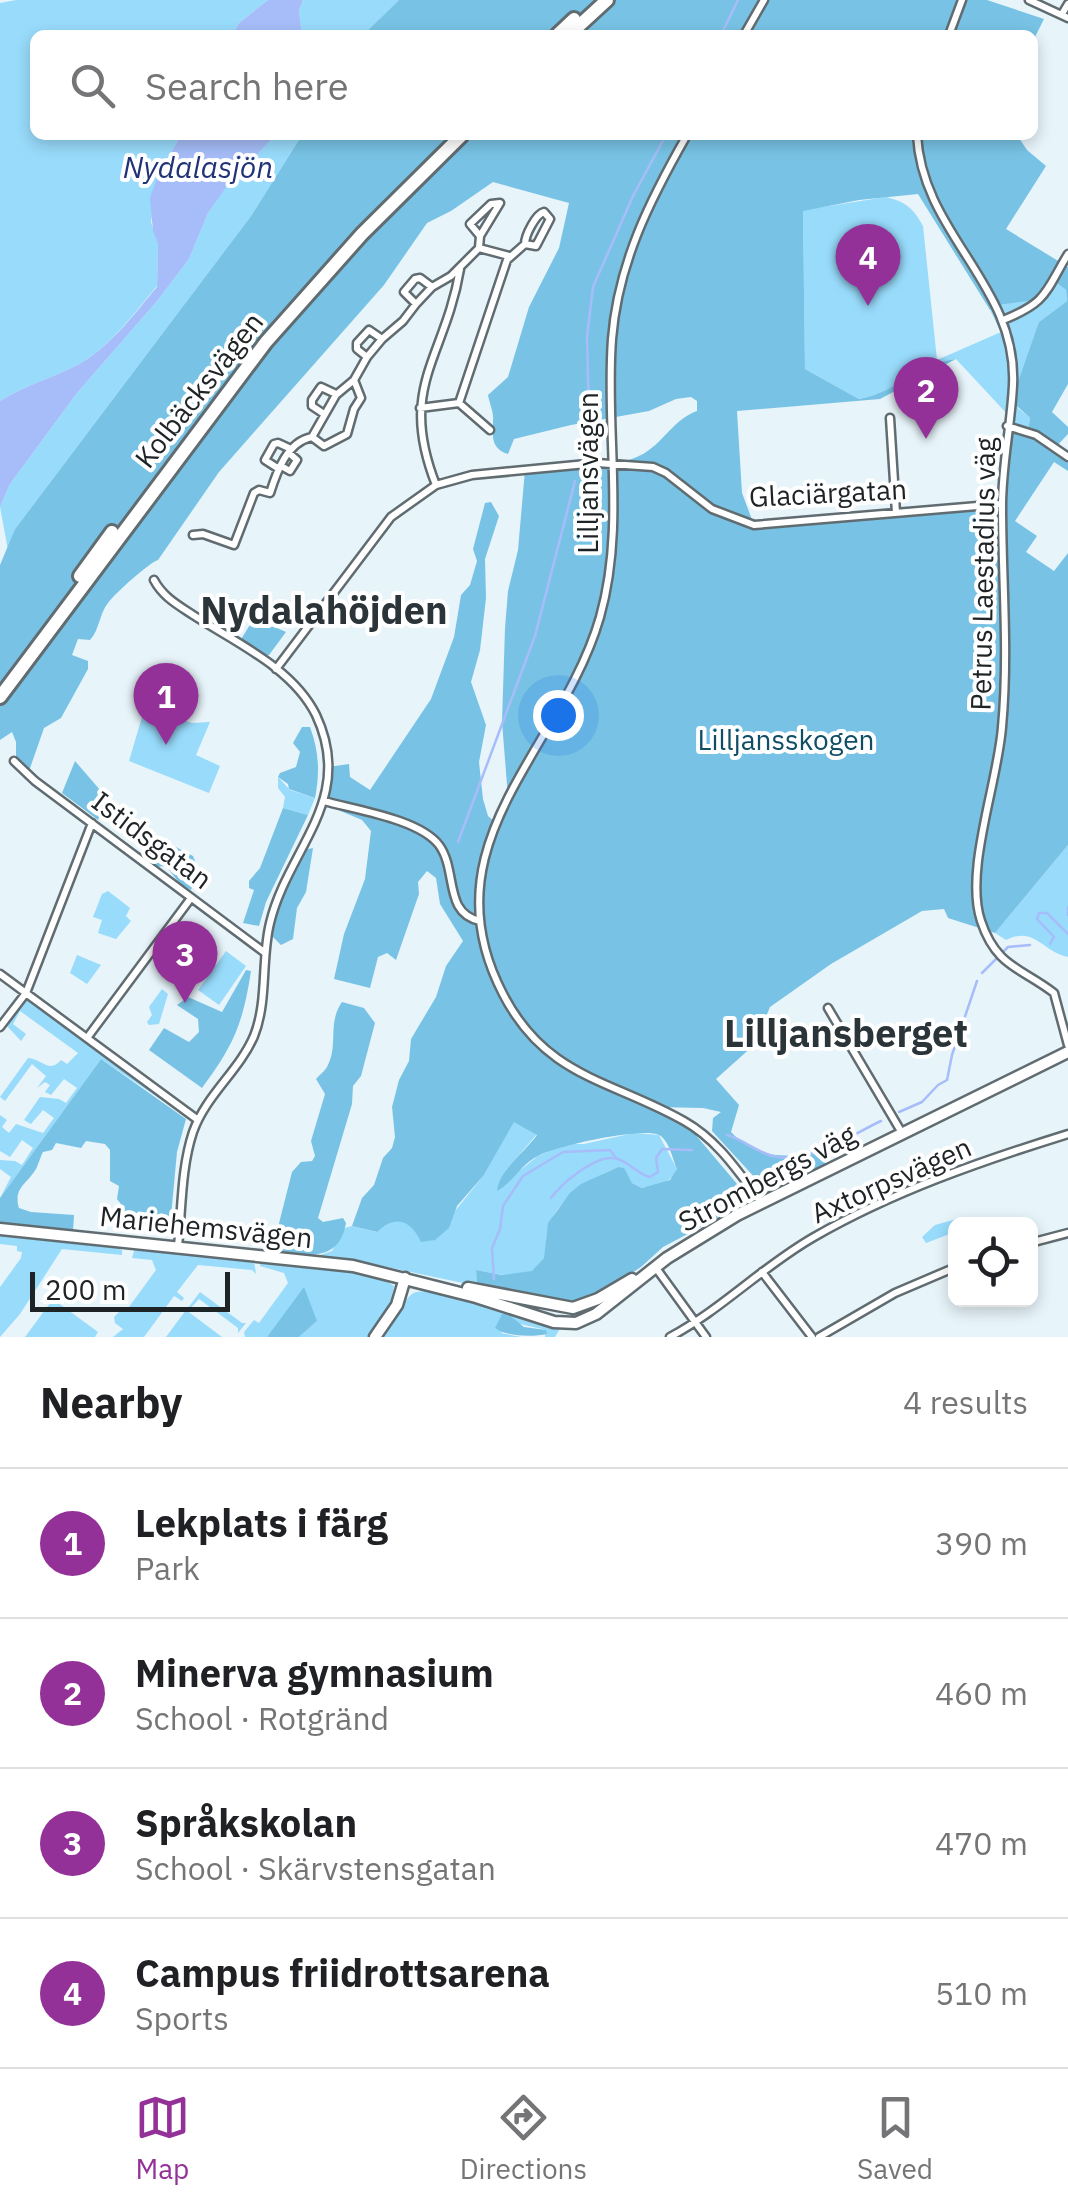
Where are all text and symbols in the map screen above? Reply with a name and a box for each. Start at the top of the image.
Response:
search box [30,30,1038,140]
icon: search [65,58,120,113]
text: Search here [145,61,349,110]
water label: Nydalasjön [123,147,273,186]
pin: 4 [836,224,900,306]
street label: Kolbäcksvägen [126,304,271,475]
pin: 2 [894,356,958,439]
street label: Lilljansvägen [569,392,606,554]
street label: Petrus Laestadius väg [962,437,1003,711]
street label: Glaciärgatan [748,470,908,515]
district label: Nydalahöjden [200,585,448,634]
pin: 1 [134,662,198,745]
your location [533,690,584,741]
park label: Lilljansskogen [698,721,874,758]
street label: Istidsgatan [85,782,220,897]
pin: 3 [152,920,218,1003]
district label: Lilljansberget [724,1008,968,1057]
street label: Strombergs väg [672,1115,862,1240]
street label: Axtorpsvägen [805,1128,977,1231]
street label: Mariehemsvägen [98,1197,314,1256]
map controls [948,1217,1038,1307]
button: locate [948,1217,1038,1307]
scale bar [30,1267,230,1312]
text: 200 m [45,1271,126,1308]
text: Nearby [40,1375,182,1430]
text: 4 results [903,1381,1028,1423]
text: Lekplats i färg [135,1498,388,1547]
text: 1 [63,1522,82,1564]
text: 390 m [935,1522,1028,1564]
text: Park [135,1547,200,1589]
text: Minerva gymnasium [135,1648,494,1697]
text: 2 [63,1672,82,1714]
text: 460 m [935,1672,1028,1714]
text: School · Rotgränd [135,1697,389,1739]
text: Språkskolan [135,1798,357,1847]
text: 3 [63,1822,82,1864]
text: 470 m [935,1822,1028,1864]
text: School · Skärvstensgatan [135,1847,496,1889]
text: Campus friidrottsarena [135,1948,550,1997]
text: 4 [63,1972,82,2014]
text: 510 m [935,1972,1028,2014]
text: Sports [135,1997,229,2039]
tab: Map [135,2090,190,2187]
tab: Directions [460,2090,587,2187]
tab: Saved [857,2090,933,2187]

